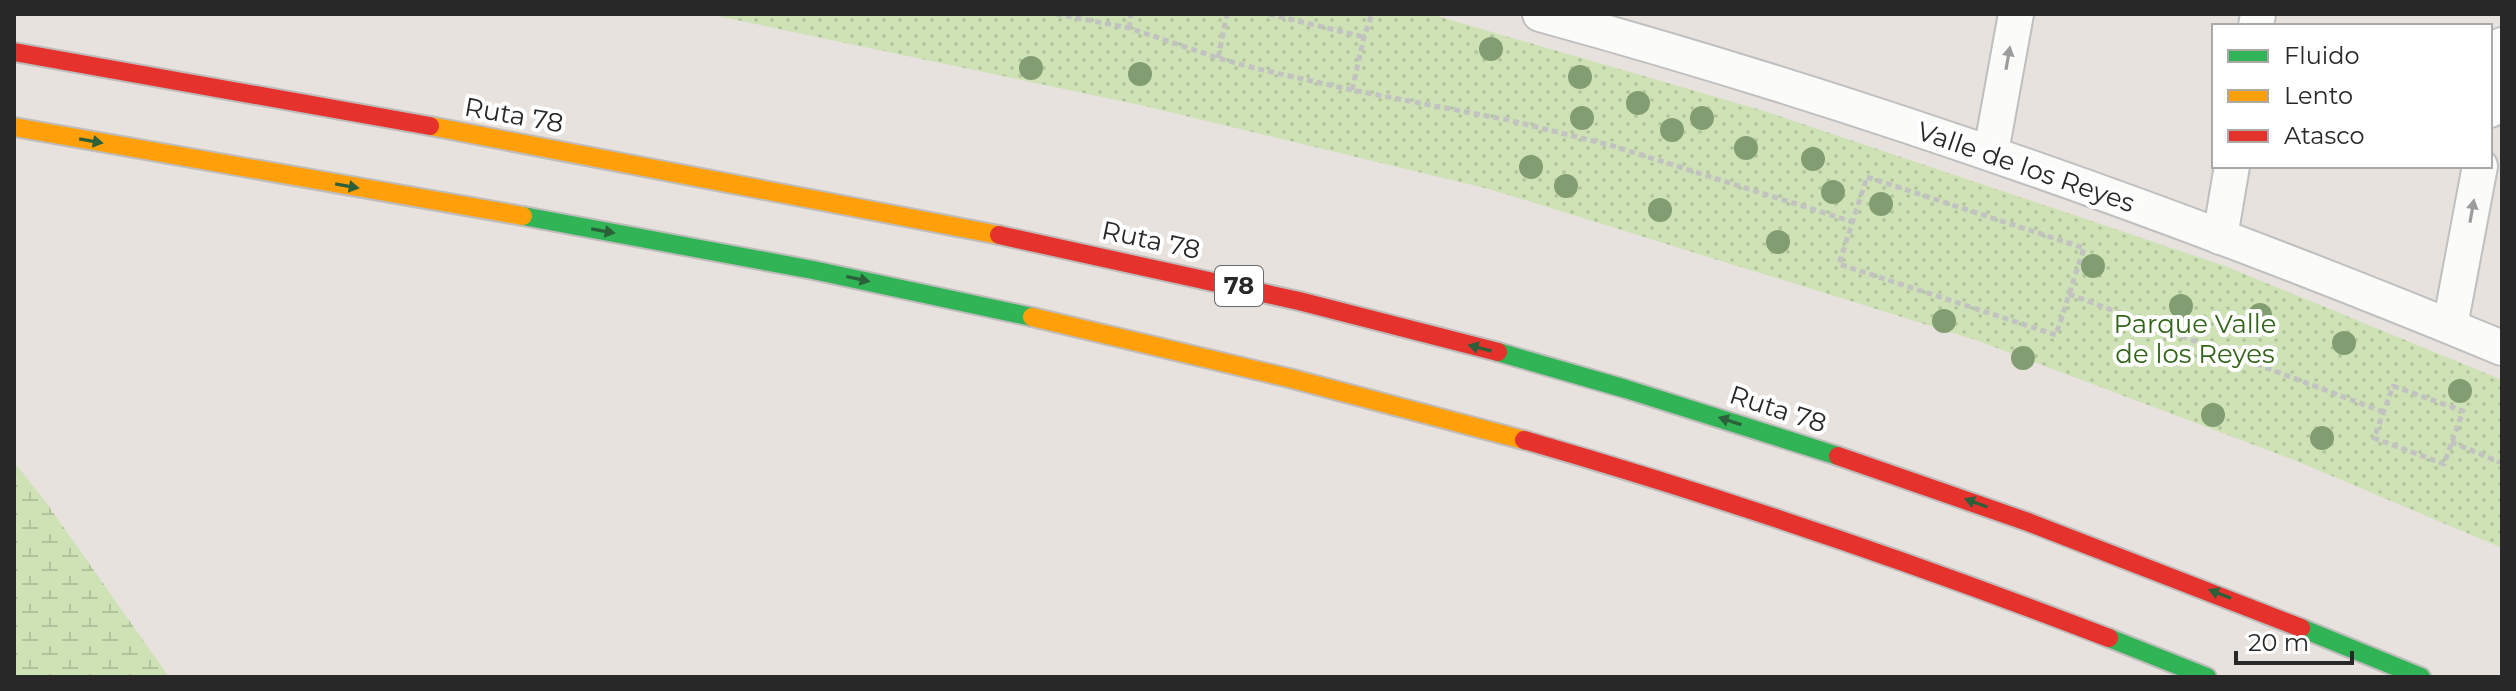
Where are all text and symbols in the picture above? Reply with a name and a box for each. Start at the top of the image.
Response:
legend [2212,24,2492,168]
text: Fluido [2284,41,2360,70]
one-way arrow [2002,45,2014,70]
text: Lento [2284,81,2353,110]
street label: Ruta 78 [462,91,566,139]
street label: Valle de los Reyes [1913,115,2139,219]
text: Atasco [2284,121,2365,150]
one-way arrow [79,135,104,147]
one-way arrow [335,180,360,192]
one-way arrow [2466,198,2478,223]
street label: Ruta 78 [1099,214,1203,266]
one-way arrow [591,225,616,237]
road number: 78 [1215,266,1263,306]
one-way arrow [846,274,871,286]
park label: Parque Valle de los Reyes [2113,308,2277,370]
one-way arrow [1468,341,1493,353]
street label: Ruta 78 [1726,378,1830,440]
one-way arrow [1717,414,1741,426]
one-way arrow [1964,496,1988,509]
one-way arrow [2208,587,2232,600]
scale bar [2236,615,2352,665]
text: 20 m [2248,628,2309,657]

